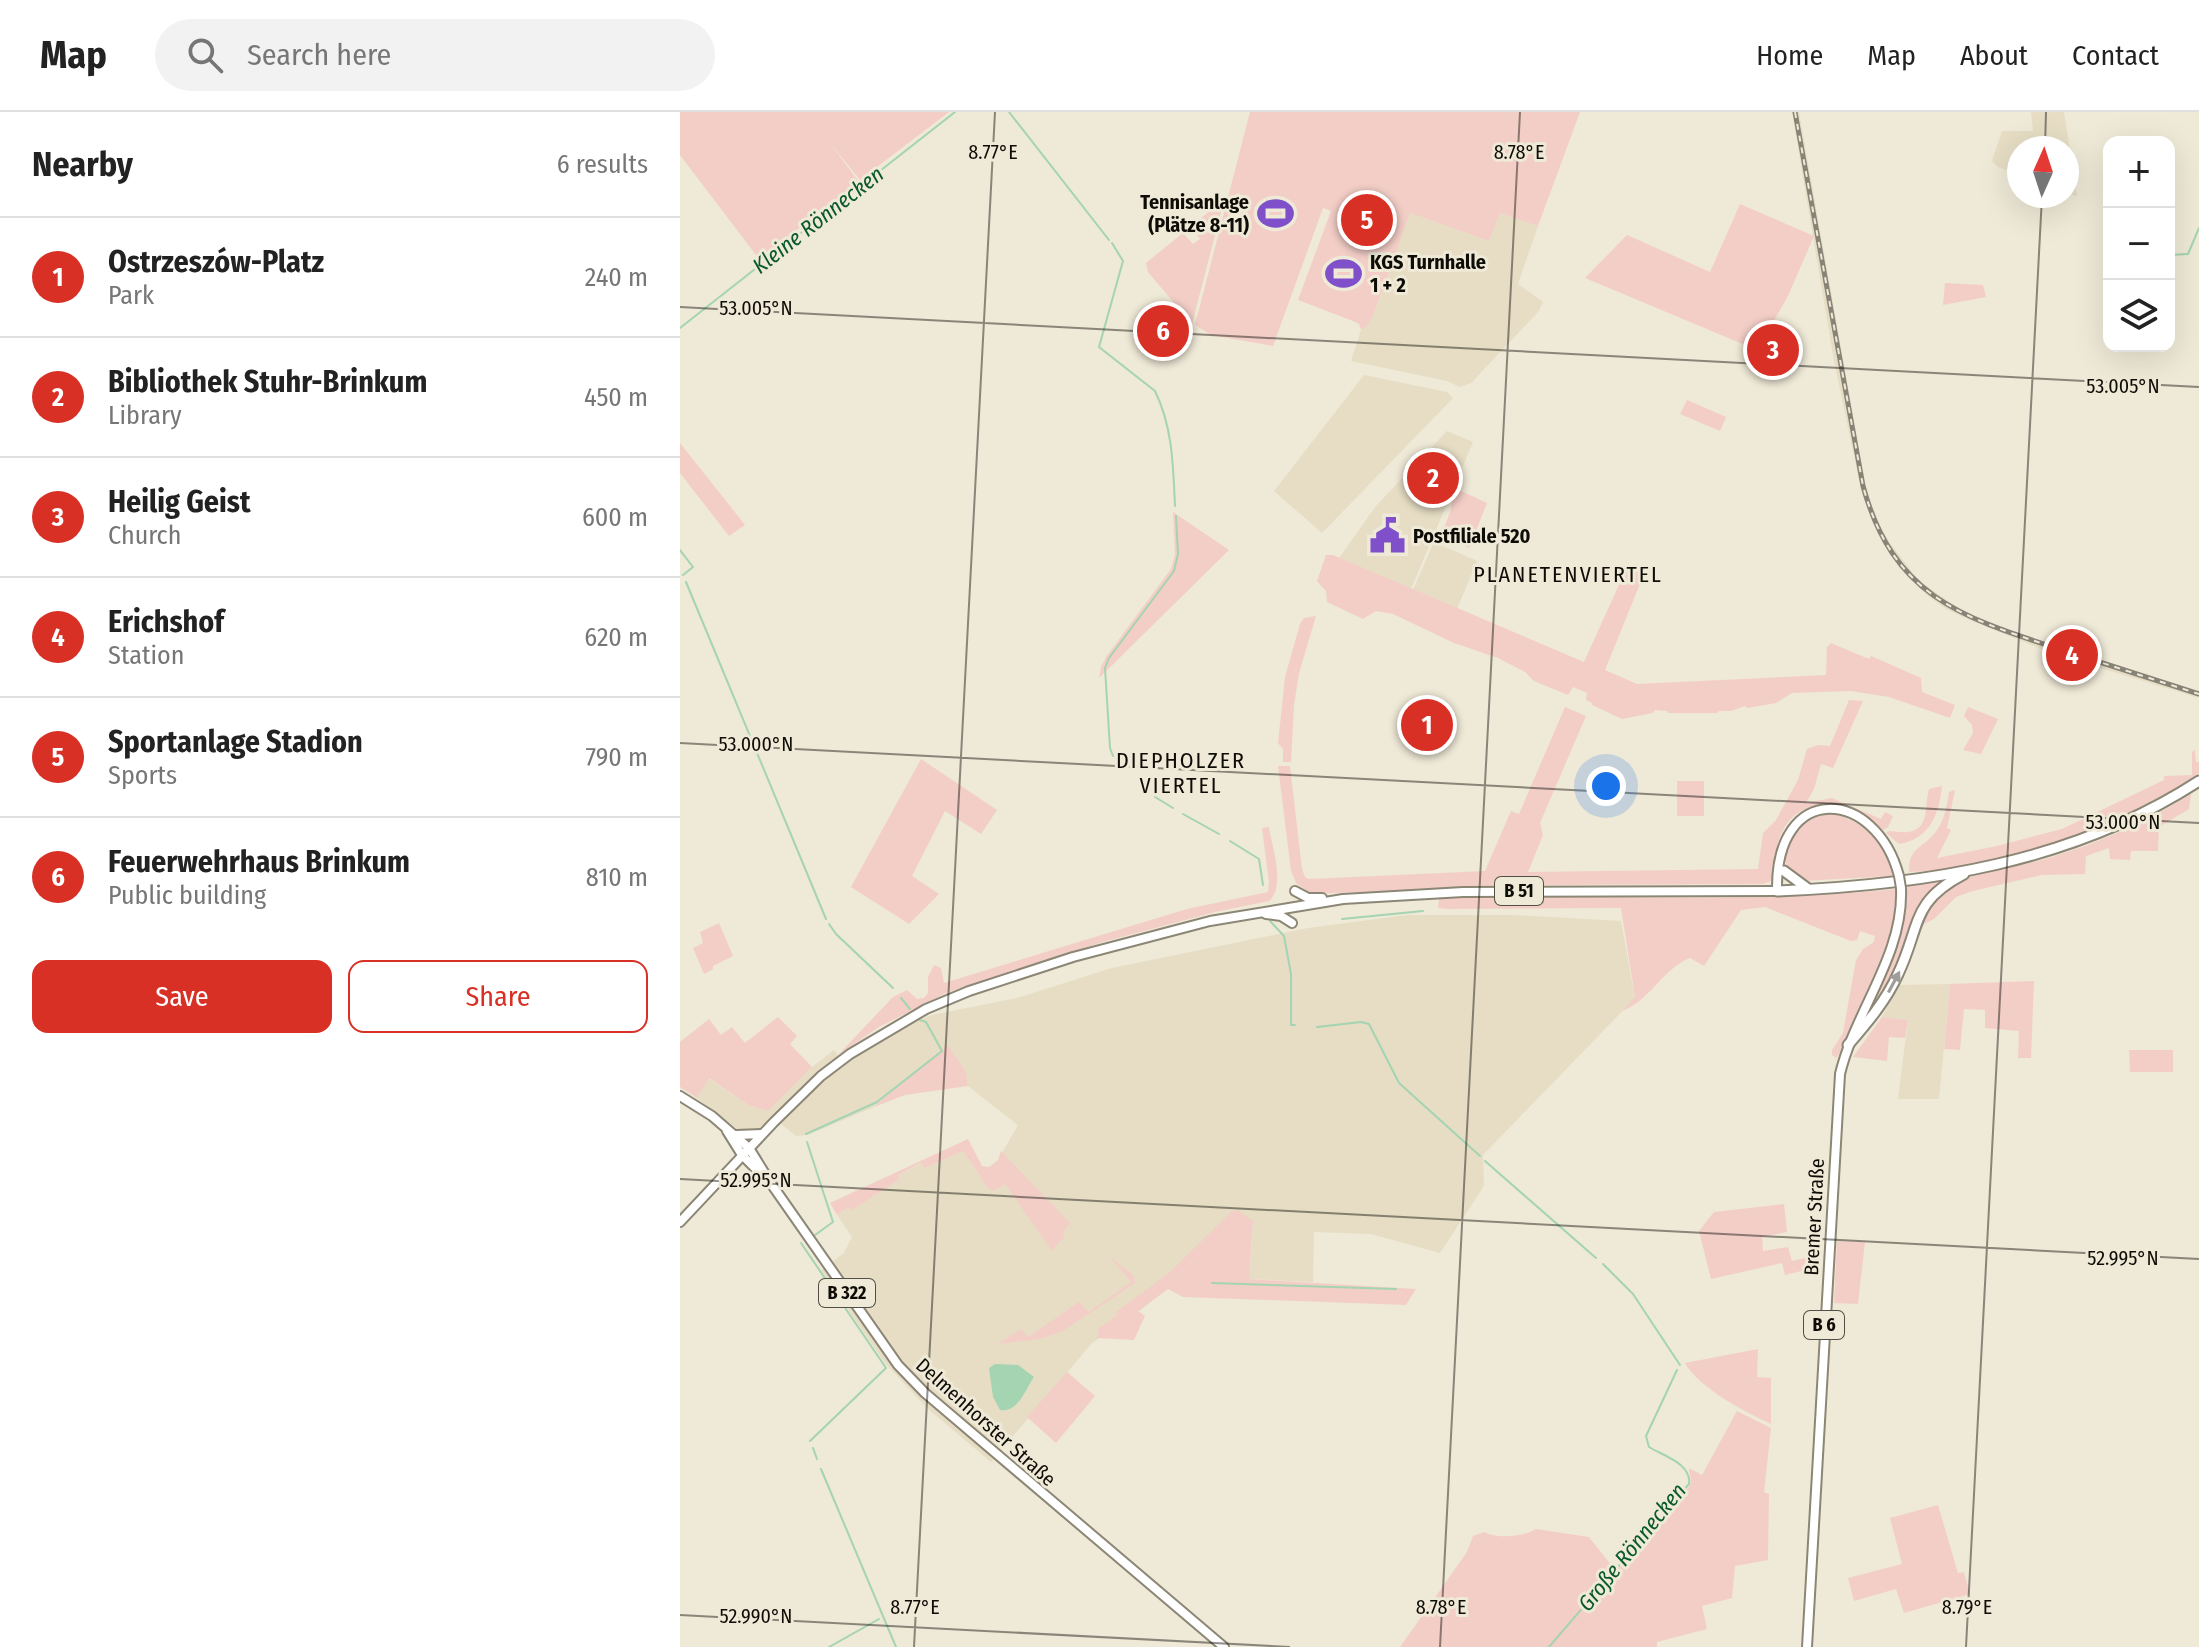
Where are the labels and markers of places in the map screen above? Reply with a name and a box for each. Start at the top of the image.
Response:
place label: Tennisanlage (Plätze 8-11) [1140,190,1249,237]
pin: 5 [1341,190,1393,250]
sports icon: Tennisanlage (Plätze 8-11) [1256,194,1294,232]
place label: KGS Turnhalle 1 + 2 [1370,250,1486,297]
sports icon: KGS Turnhalle 1 + 2 [1325,255,1363,293]
pin: 6 [1137,301,1189,361]
pin: 3 [1747,320,1799,380]
pin: 2 [1407,448,1459,508]
public building icon: Postfiliale 520 [1368,517,1406,555]
place label: Postfiliale 520 [1413,524,1531,548]
pin: 4 [2046,625,2098,685]
pin: 1 [1401,695,1453,755]

